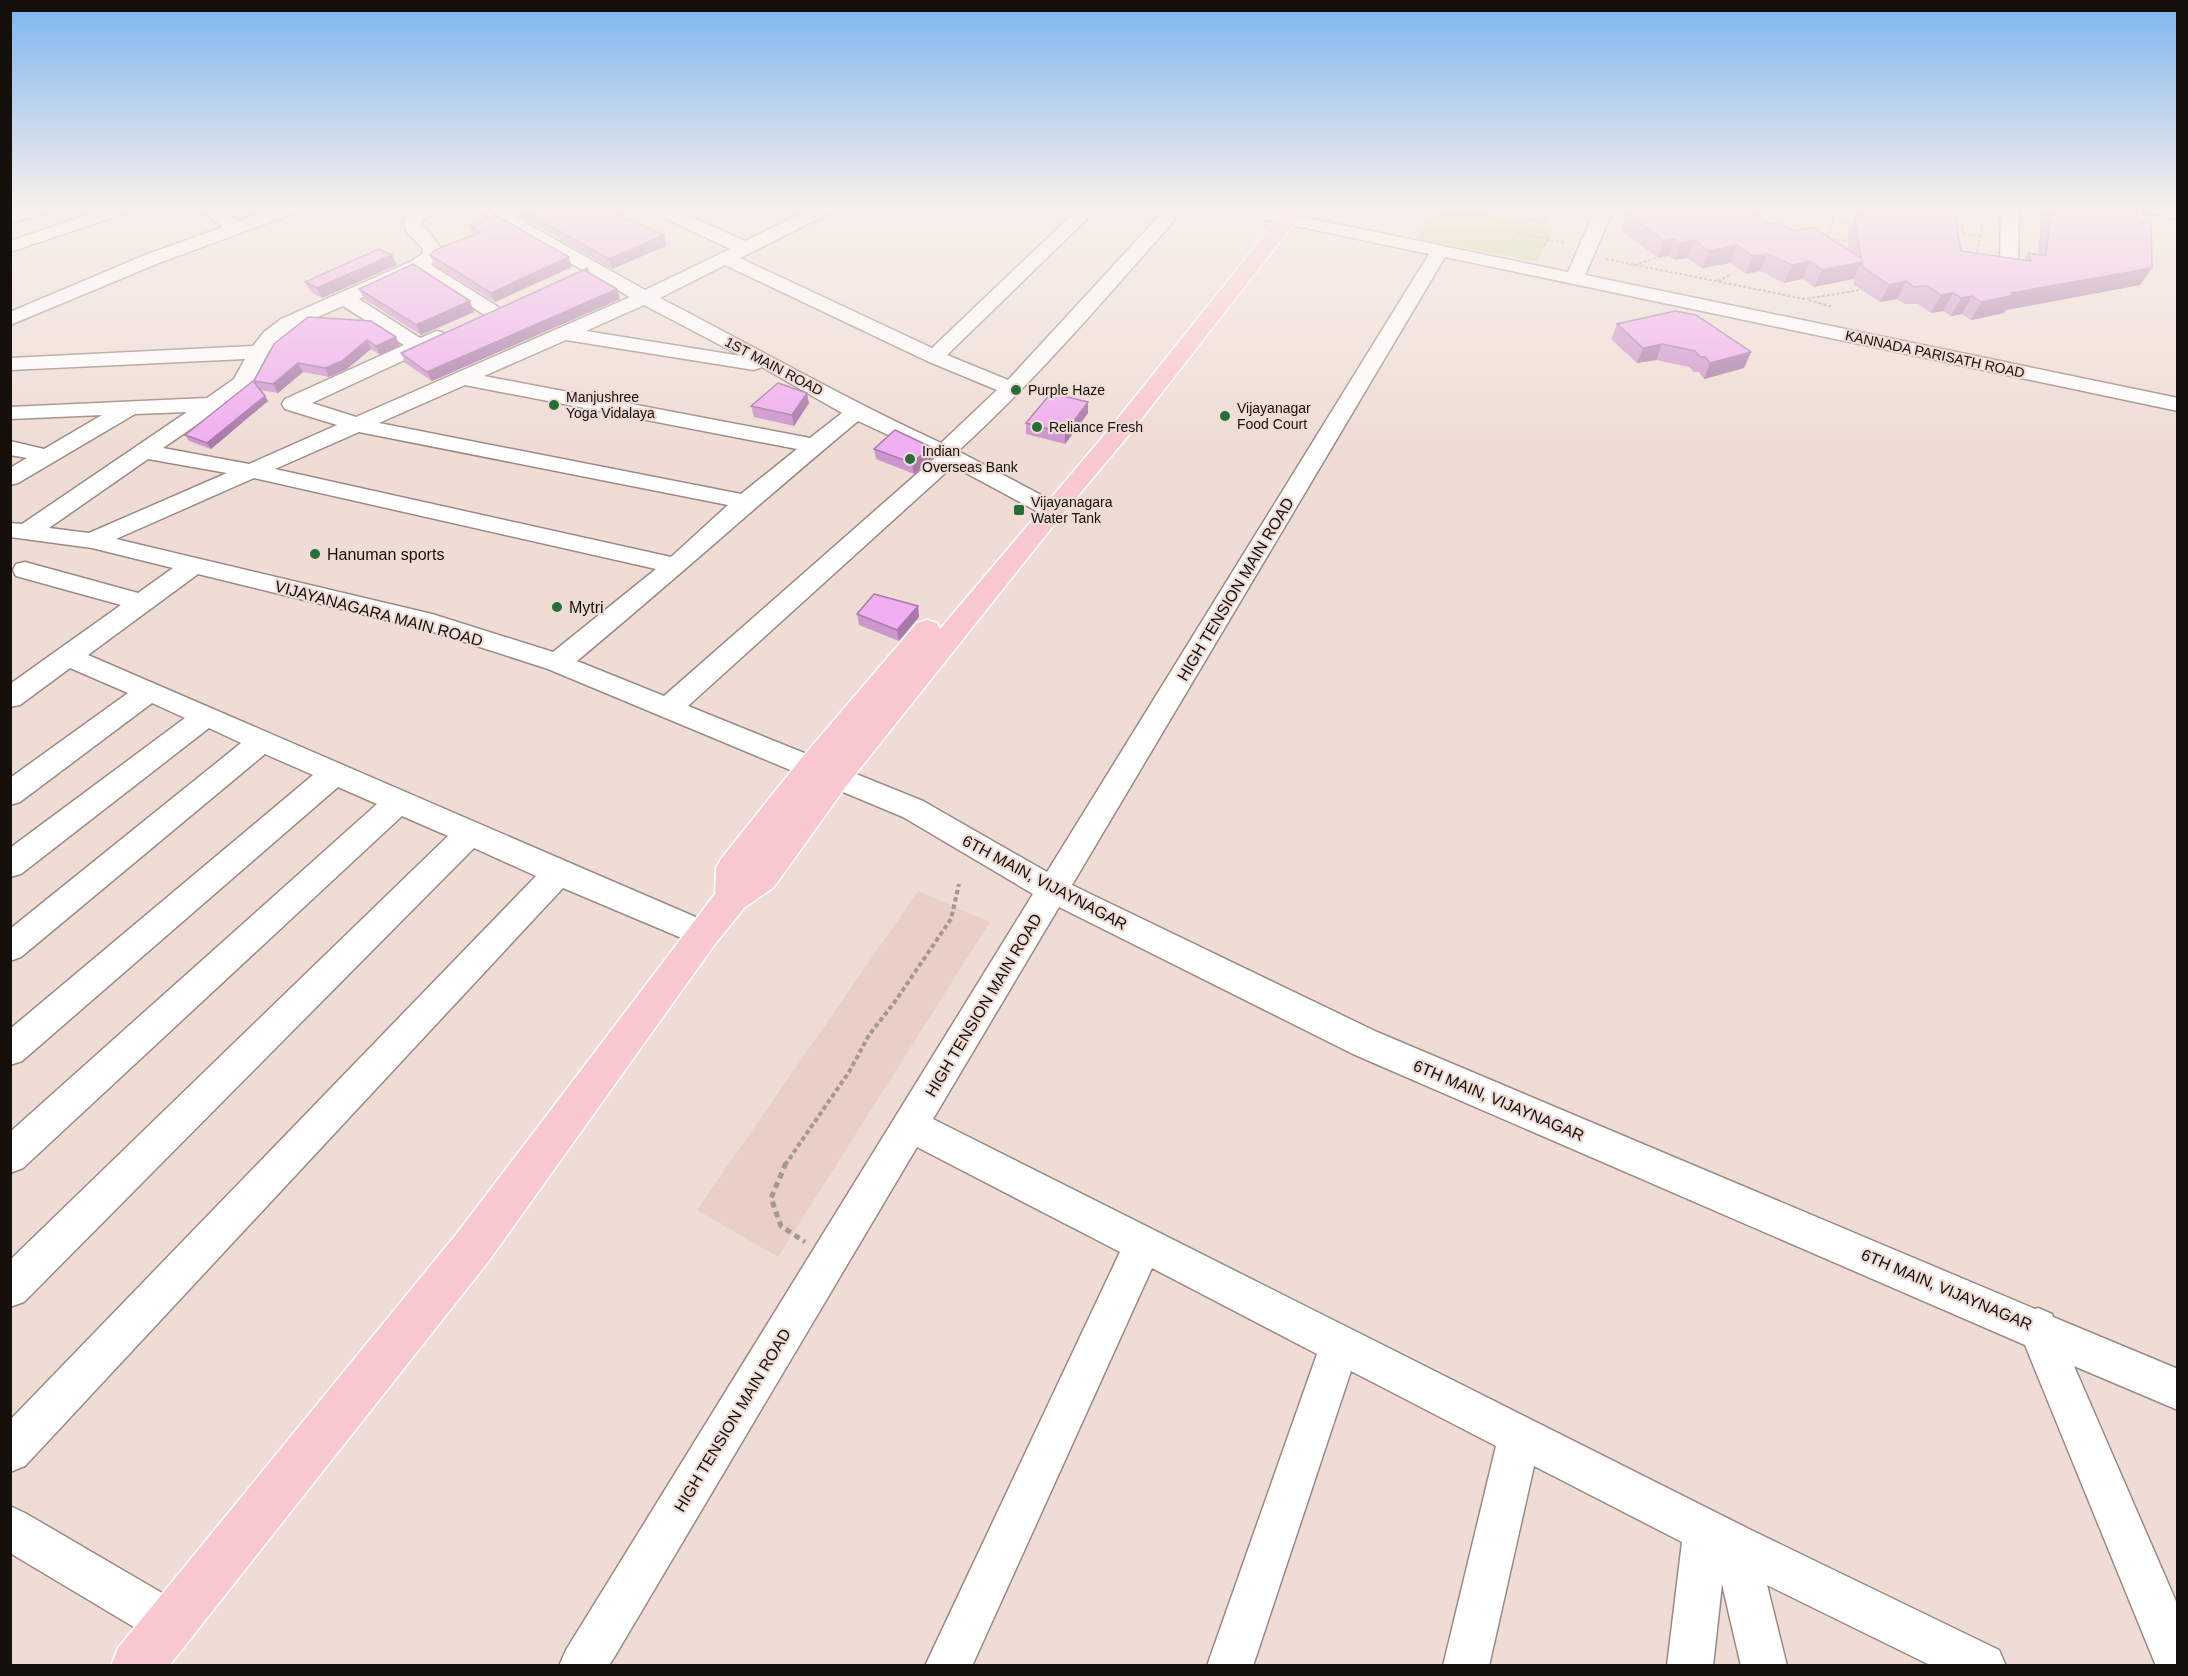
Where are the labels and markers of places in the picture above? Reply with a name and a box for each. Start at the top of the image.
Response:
place label: Purple Haze [1028,382,1105,398]
marker: Purple Haze [1009,383,1023,397]
place label: Manjushree Yoga Vidalaya [566,389,655,421]
marker: Manjushree Yoga Vidalaya [547,398,561,412]
place label: Vijayanagar Food Court [1237,400,1311,432]
marker: Vijayanagar Food Court [1218,409,1232,423]
place label: Reliance Fresh [1049,419,1143,435]
marker: Reliance Fresh [1030,420,1044,434]
place label: Indian Overseas Bank [922,443,1019,475]
marker: Indian Overseas Bank [903,452,917,466]
place label: Vijayanagara Water Tank [1031,494,1113,526]
marker: Vijayanagara Water Tank [1012,503,1026,517]
place label: Hanuman sports [327,546,444,563]
marker: Hanuman sports [308,547,322,561]
place label: Mytri [569,599,604,616]
marker: Mytri [550,600,564,614]

